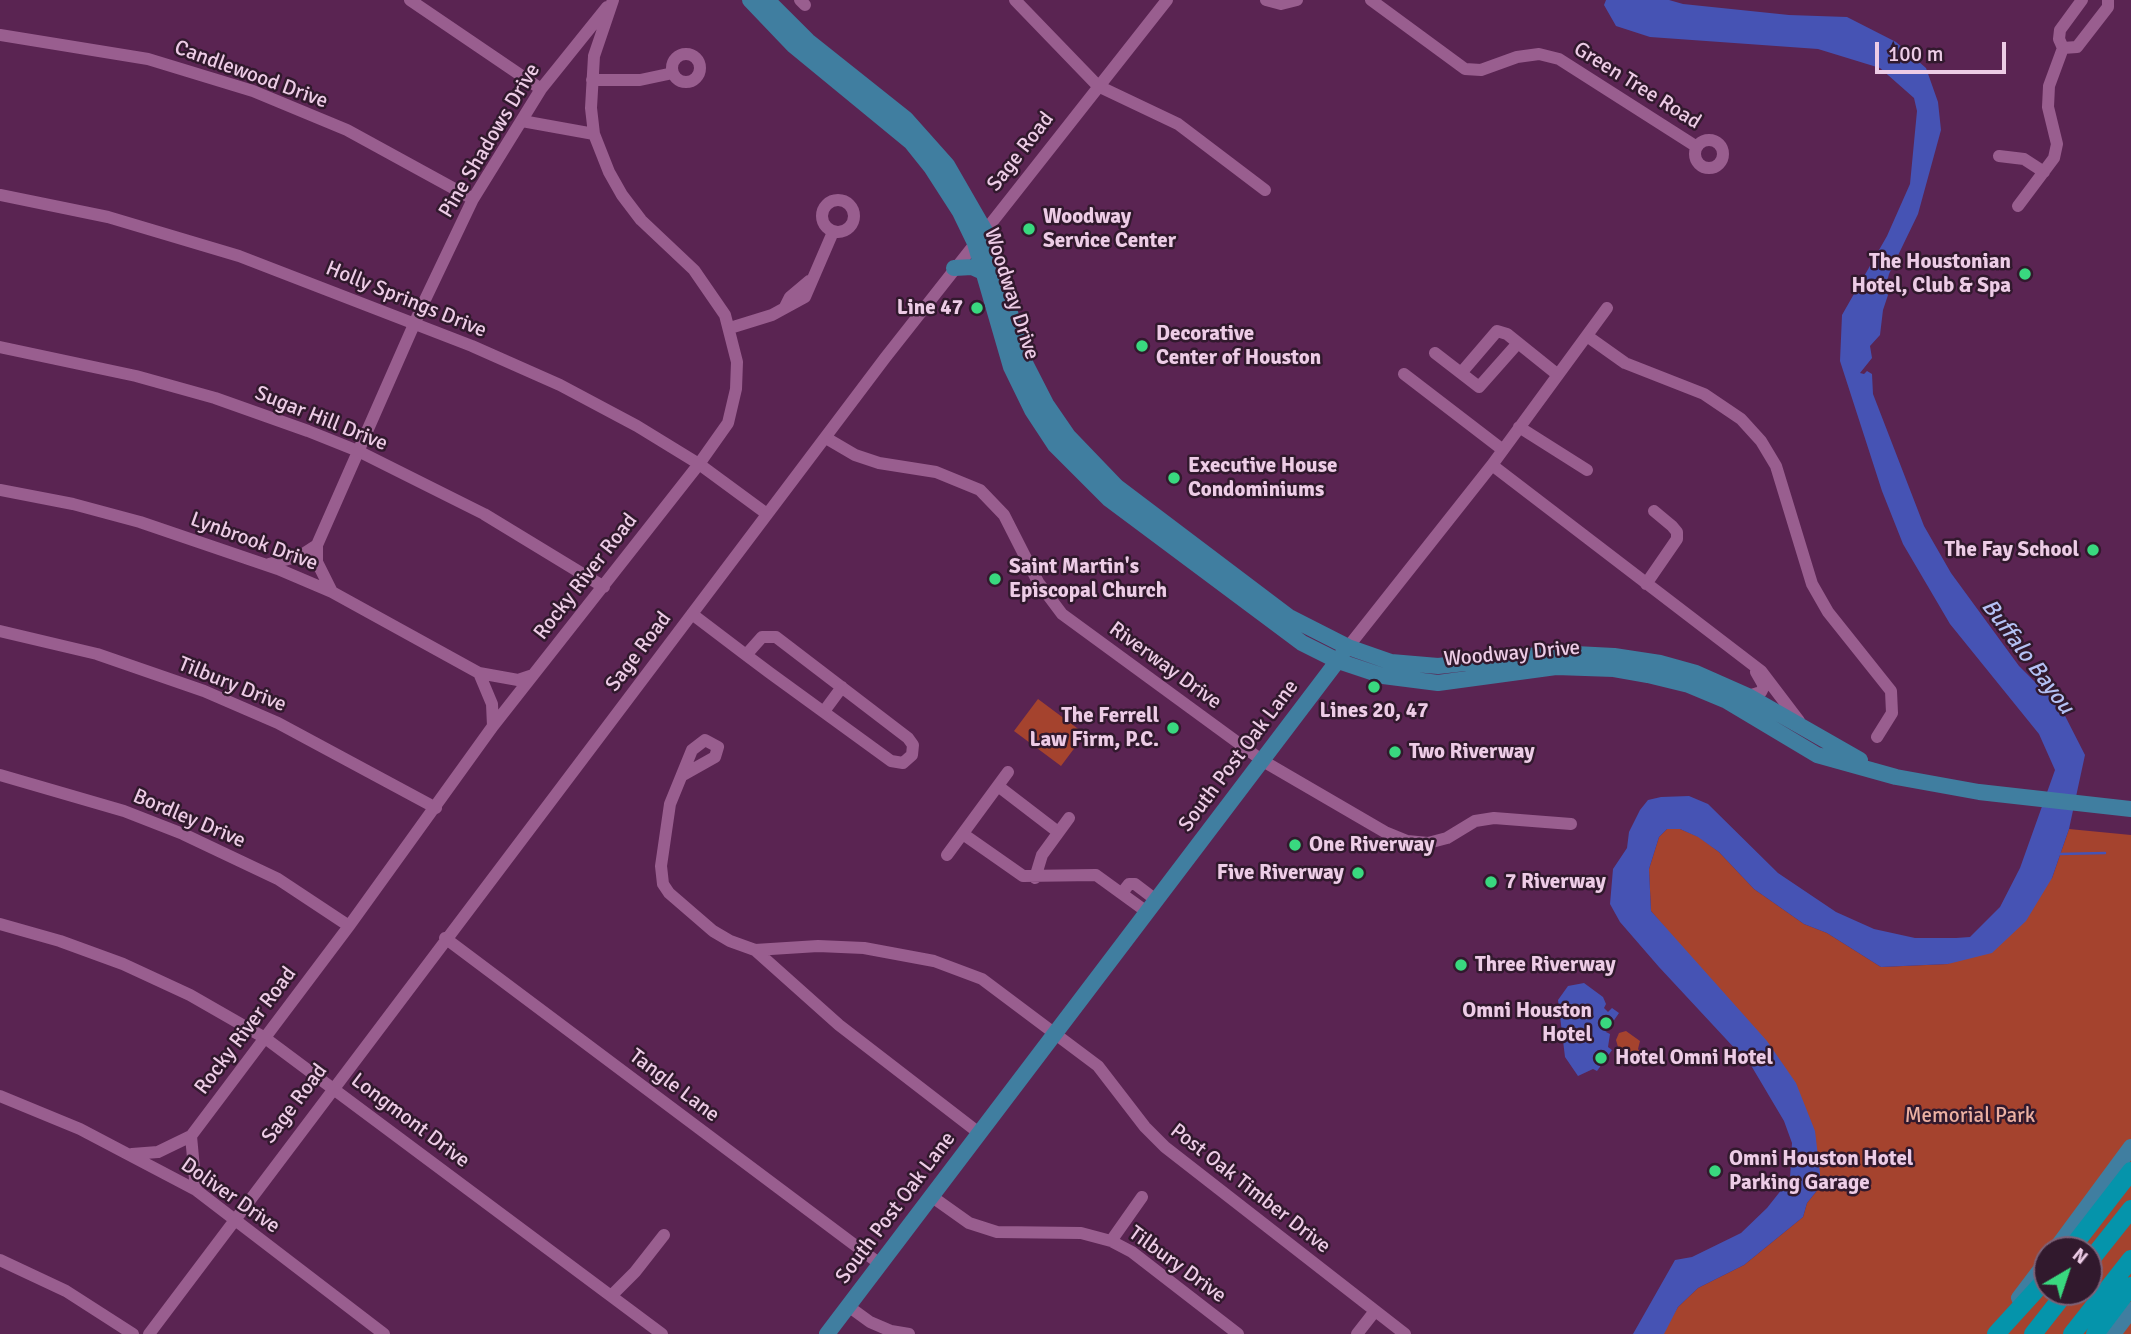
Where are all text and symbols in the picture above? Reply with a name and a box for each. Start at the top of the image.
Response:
scale bar [1879,28,2010,72]
street label: Candlewood Drive [171,36,331,114]
street label: Green Tree Road [1569,37,1705,135]
text: 100 m [1888,41,1943,67]
street label: Pine Shadows Drive [434,59,546,223]
street label: Sage Road [982,107,1060,197]
place label: Woodway Service Center [1043,204,1176,254]
marker: Woodway Service Center [1021,221,1037,237]
street label: Woodway Drive [978,225,1044,363]
place label: The Houstonian Hotel, Club & Spa [1851,249,2011,299]
street label: Holly Springs Drive [322,256,490,344]
marker: The Houstonian Hotel, Club & Spa [2017,266,2033,282]
place label: Line 47 [897,295,963,321]
marker: Line 47 [969,300,985,316]
place label: Decorative Center of Houston [1156,321,1321,371]
marker: Decorative Center of Houston [1134,338,1150,354]
street label: Sugar Hill Drive [251,381,391,457]
place label: Executive House Condominiums [1188,453,1337,503]
marker: Executive House Condominiums [1166,470,1182,486]
street label: Lynbrook Drive [187,507,321,577]
street label: Rocky River Road [529,509,643,645]
place label: The Fay School [1944,537,2079,563]
marker: The Fay School [2085,542,2101,558]
place label: Saint Martin's Episcopal Church [1009,554,1167,604]
marker: Saint Martin's Episcopal Church [987,571,1003,587]
water label: Buffalo Bayou [1975,594,2079,720]
street label: Sage Road [601,607,677,697]
street label: Riverway Drive [1104,617,1226,715]
street label: Woodway Drive [1443,635,1581,673]
street label: Tilbury Drive [174,652,290,718]
street label: South Post Oak Lane [1174,675,1304,837]
marker: Lines 20, 47 [1366,679,1382,695]
place label: Lines 20, 47 [1320,698,1428,724]
place label: The Ferrell Law Firm, P.C. [1029,703,1159,753]
marker: The Ferrell Law Firm, P.C. [1165,720,1181,736]
place label: Two Riverway [1409,739,1535,765]
marker: Two Riverway [1387,744,1403,760]
street label: Bordley Drive [129,784,249,854]
place label: One Riverway [1309,832,1435,858]
marker: One Riverway [1287,837,1303,853]
place label: Five Riverway [1217,860,1344,886]
marker: Five Riverway [1350,865,1366,881]
place label: 7 Riverway [1505,869,1606,895]
marker: 7 Riverway [1483,874,1499,890]
place label: Three Riverway [1475,952,1616,978]
marker: Three Riverway [1453,957,1469,973]
street label: Rocky River Road [190,962,302,1100]
place label: Omni Houston Hotel [1462,998,1592,1048]
marker: Omni Houston Hotel [1598,1015,1614,1031]
street label: Tangle Lane [624,1044,724,1128]
place label: Hotel Omni Hotel [1615,1045,1773,1071]
marker: Hotel Omni Hotel [1593,1050,1609,1066]
street label: Sage Road [257,1059,333,1149]
street label: Longmont Drive [346,1068,474,1174]
park label: Memorial Park [1905,1103,2035,1129]
street label: Post Oak Timber Drive [1165,1119,1335,1259]
street label: South Post Oak Lane [831,1127,961,1289]
place label: Omni Houston Hotel Parking Garage [1729,1146,1913,1196]
street label: Doliver Drive [176,1153,284,1239]
marker: Omni Houston Hotel Parking Garage [1707,1163,1723,1179]
street label: Tilbury Drive [1123,1221,1231,1309]
north arrow [2033,1236,2103,1306]
text: N [2067,1243,2093,1270]

